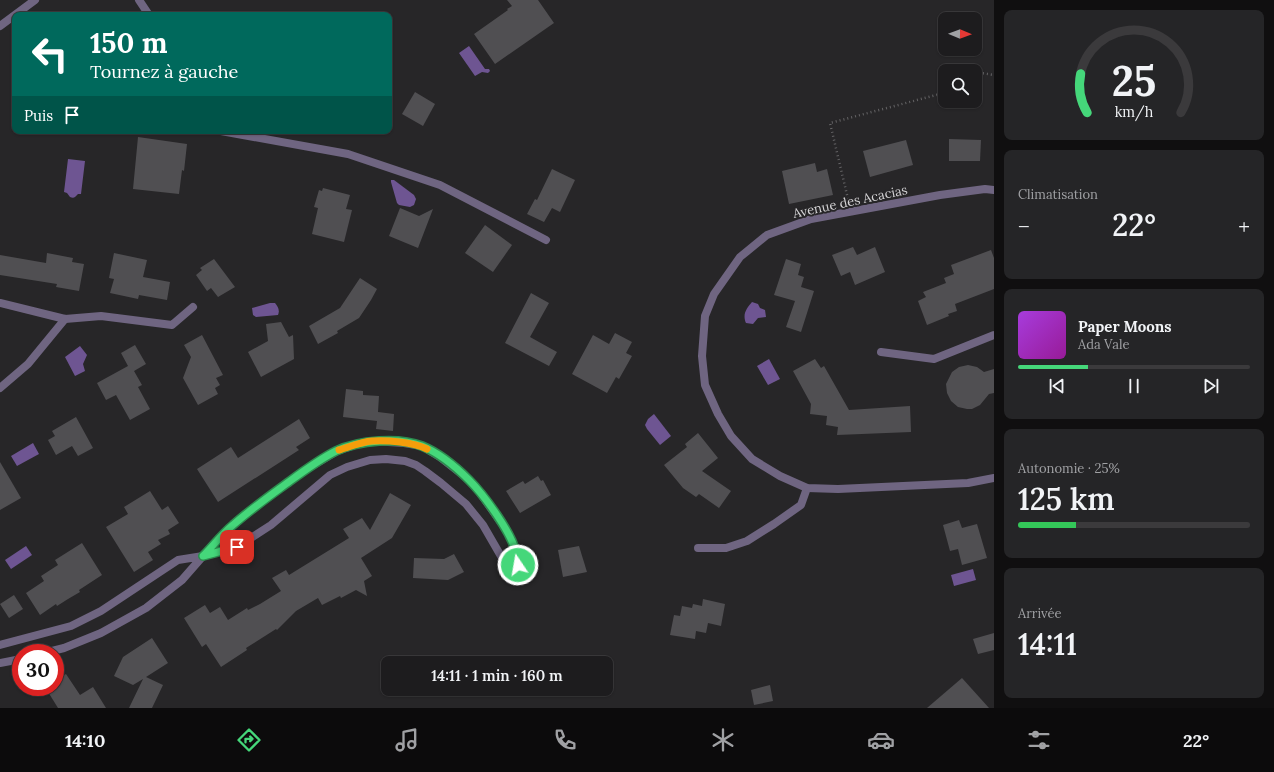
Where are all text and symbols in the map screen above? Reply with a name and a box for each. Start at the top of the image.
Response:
north arrow [938,12,982,56]
map controls [938,12,982,108]
text: 150 m [90,25,167,61]
icon: left [24,28,76,80]
text: 25 [1112,54,1156,107]
text: Tournez à gauche [90,60,238,83]
button: search [938,64,982,108]
text: km/h [1115,102,1154,121]
icon: arrive [61,104,83,126]
text: Puis [24,106,53,125]
street label: Avenue des Acacias [790,181,909,222]
text: Climatisation [1018,186,1098,203]
text: 22° [1112,206,1156,244]
text: − [1018,212,1030,240]
text: + [1238,212,1250,240]
text: Paper Moons [1078,317,1172,336]
text: Ada Vale [1078,336,1130,353]
icon: previous [1046,375,1068,397]
icon: pause [1123,375,1145,397]
icon: next [1200,375,1222,397]
text: Autonomie · 25% [1018,460,1120,477]
text: 125 km [1018,480,1115,518]
pin [220,530,254,564]
icon: arrive [226,536,248,558]
position arrow [497,544,539,586]
text: Arrivée [1018,605,1062,622]
text: 14:11 [1018,625,1077,663]
speed limit sign: 30 [12,644,64,696]
text: 14:11 · 1 min · 160 m [431,666,563,685]
icon: directions [235,726,263,754]
icon: music [393,726,421,754]
icon: phone [551,726,579,754]
icon: climate [709,726,737,754]
icon: car [867,726,895,754]
icon: filters [1025,726,1053,754]
text: 14:10 [65,729,105,752]
text: 22° [1183,729,1209,752]

